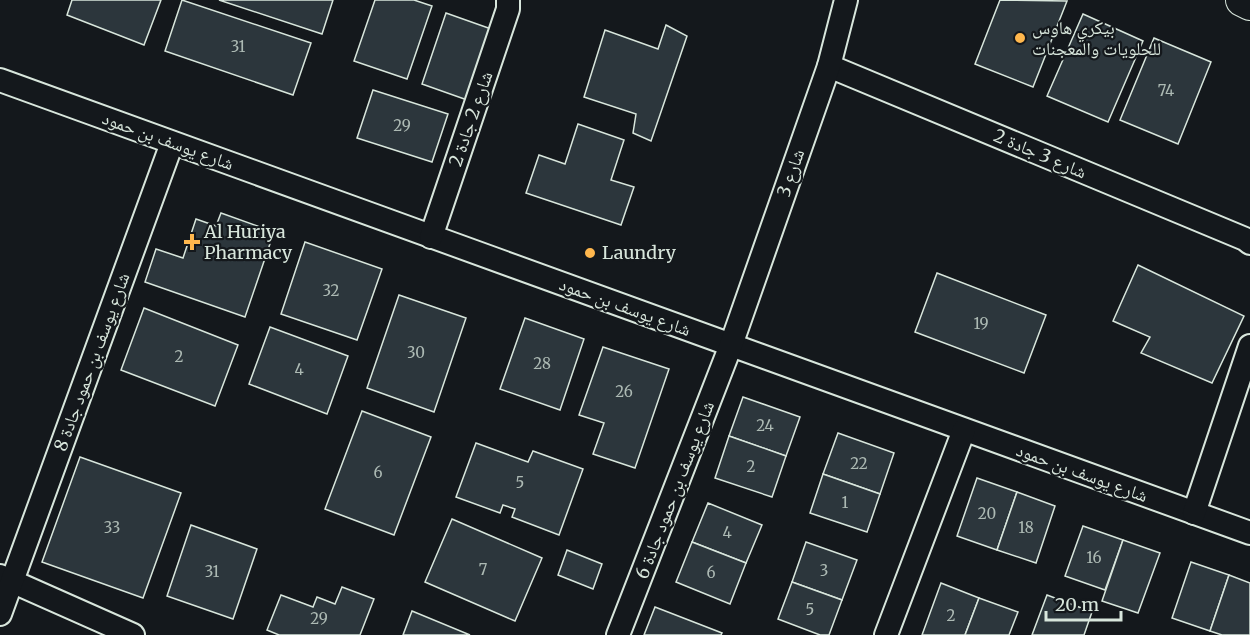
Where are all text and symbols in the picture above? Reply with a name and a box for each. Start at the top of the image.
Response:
place label: بيكري هاوس للحلويات والمعجنات [1032,16,1161,60]
marker: بيكري هاوس للحلويات والمعجنات [1013,31,1027,45]
house number: 31 [231,37,246,56]
street label: شارع 2 جادة 2 [444,68,498,169]
house number: 74 [1158,81,1174,100]
street label: شارع يوسف بن حمود [99,106,237,175]
house number: 29 [393,116,411,135]
street label: شارع 3 جادة 2 [990,124,1090,183]
street label: شارع 3 [772,146,809,200]
place label: Al Huriya Pharmacy [203,220,293,264]
marker: Al Huriya Pharmacy [185,235,199,249]
place label: Laundry [602,241,677,264]
marker: Laundry [583,246,597,260]
street label: شارع يوسف بن حمود جادة 8 [48,269,135,454]
street label: شارع يوسف بن حمود [556,272,694,341]
house number: 32 [322,281,340,300]
house number: 19 [973,314,989,333]
house number: 30 [407,343,425,362]
house number: 2 [175,347,184,366]
house number: 28 [533,354,551,373]
house number: 4 [294,360,304,379]
house number: 26 [615,382,633,401]
street label: شارع يوسف بن حمود جادة 6 [631,398,719,582]
house number: 24 [756,416,774,435]
street label: شارع يوسف بن حمود [1013,438,1151,507]
house number: 22 [850,454,868,473]
house number: 2 [747,457,756,476]
house number: 6 [373,463,383,482]
house number: 5 [516,473,524,492]
house number: 1 [842,493,849,512]
house number: 20 [978,504,996,523]
house number: 33 [104,518,120,537]
house number: 18 [1018,518,1034,537]
house number: 4 [722,523,732,542]
house number: 16 [1086,548,1102,567]
house number: 7 [479,560,488,579]
house number: 3 [820,561,828,580]
house number: 31 [205,562,220,581]
house number: 6 [706,564,716,582]
scale bar [1046,584,1121,622]
text: 20 m [1055,593,1099,616]
house number: 5 [806,600,814,619]
house number: 2 [947,606,956,625]
house number: 29 [310,609,328,628]

